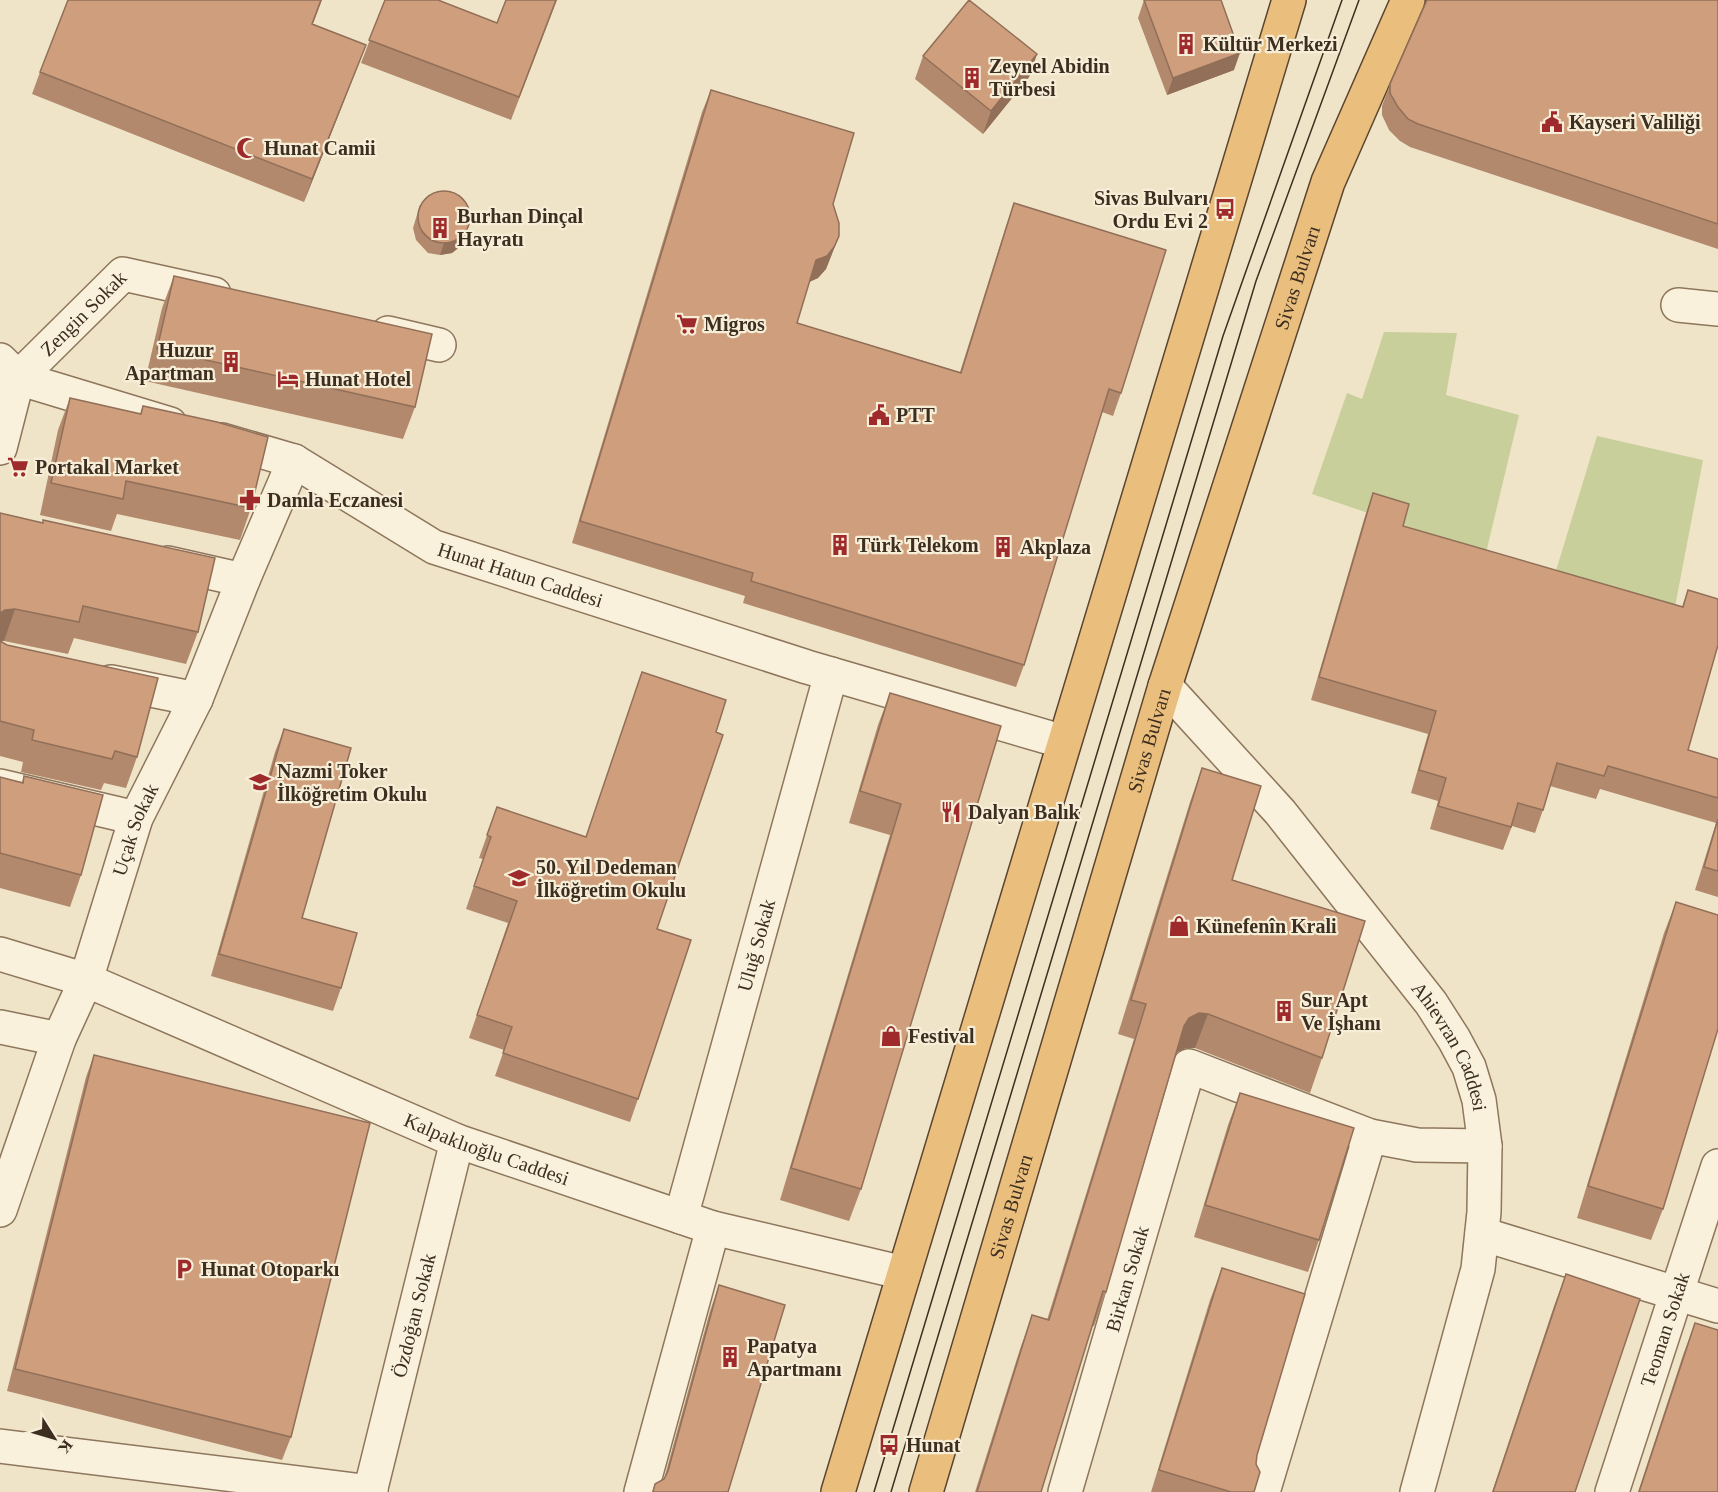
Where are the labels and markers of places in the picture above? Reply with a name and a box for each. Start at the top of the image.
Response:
building icon: Kültür Merkezi [1174,32,1198,56]
place label: Kültür Merkezi [1203,33,1338,55]
place label: Zeynel Abidin Türbesi [989,55,1110,100]
building icon: Zeynel Abidin Türbesi [960,66,984,90]
public building icon: Kayseri Valiliği [1540,110,1564,134]
place label: Kayseri Valiliği [1569,111,1701,134]
mosque icon: Hunat Camii [235,136,259,160]
place label: Hunat Camii [264,137,376,159]
place label: Sivas Bulvarı Ordu Evi 2 [1094,187,1208,232]
bus stop icon: Sivas Bulvarı Ordu Evi 2 [1213,197,1237,221]
place label: Burhan Dinçal Hayratı [457,205,584,251]
building icon: Burhan Dinçal Hayratı [428,216,452,240]
supermarket icon: Migros [675,312,699,336]
place label: Migros [704,313,765,336]
place label: Huzur Apartman [125,339,214,385]
building icon: Huzur Apartman [219,350,243,374]
hotel icon: Hunat Hotel [276,367,300,391]
place label: Hunat Hotel [305,368,412,390]
public building icon: PTT [867,403,891,427]
place label: PTT [896,404,936,426]
supermarket icon: Portakal Market [6,455,30,479]
place label: Portakal Market [35,456,179,478]
pharmacy icon: Damla Eczanesi [238,488,262,512]
place label: Damla Eczanesi [267,489,404,511]
building icon: Türk Telekom [828,533,852,557]
place label: Türk Telekom [857,534,979,556]
building icon: Akplaza [991,535,1015,559]
place label: Akplaza [1020,536,1091,559]
place label: Nazmi Toker İlköğretim Okulu [277,760,427,806]
school or university icon: Nazmi Toker İlköğretim Okulu [248,770,272,794]
restaurant icon: Dalyan Balık [939,800,963,824]
place label: Dalyan Balık [968,801,1081,824]
place label: 50. Yıl Dedeman İlköğretim Okulu [536,856,686,902]
school or university icon: 50. Yıl Dedeman İlköğretim Okulu [507,866,531,890]
shop icon: Künefenîn Krali [1167,914,1191,938]
place label: Künefenîn Krali [1196,915,1337,937]
place label: Sur Apt Ve İşhanı [1301,989,1381,1035]
building icon: Sur Apt Ve İşhanı [1272,999,1296,1023]
shop icon: Festival [879,1024,903,1048]
place label: Festival [908,1025,975,1047]
parking icon: Hunat Otoparkı [172,1257,196,1281]
place label: Hunat Otoparkı [201,1258,340,1281]
place label: Papatya Apartmanı [747,1335,842,1381]
building icon: Papatya Apartmanı [718,1345,742,1369]
bus stop icon: Hunat [877,1433,901,1457]
place label: Hunat [906,1434,961,1456]

